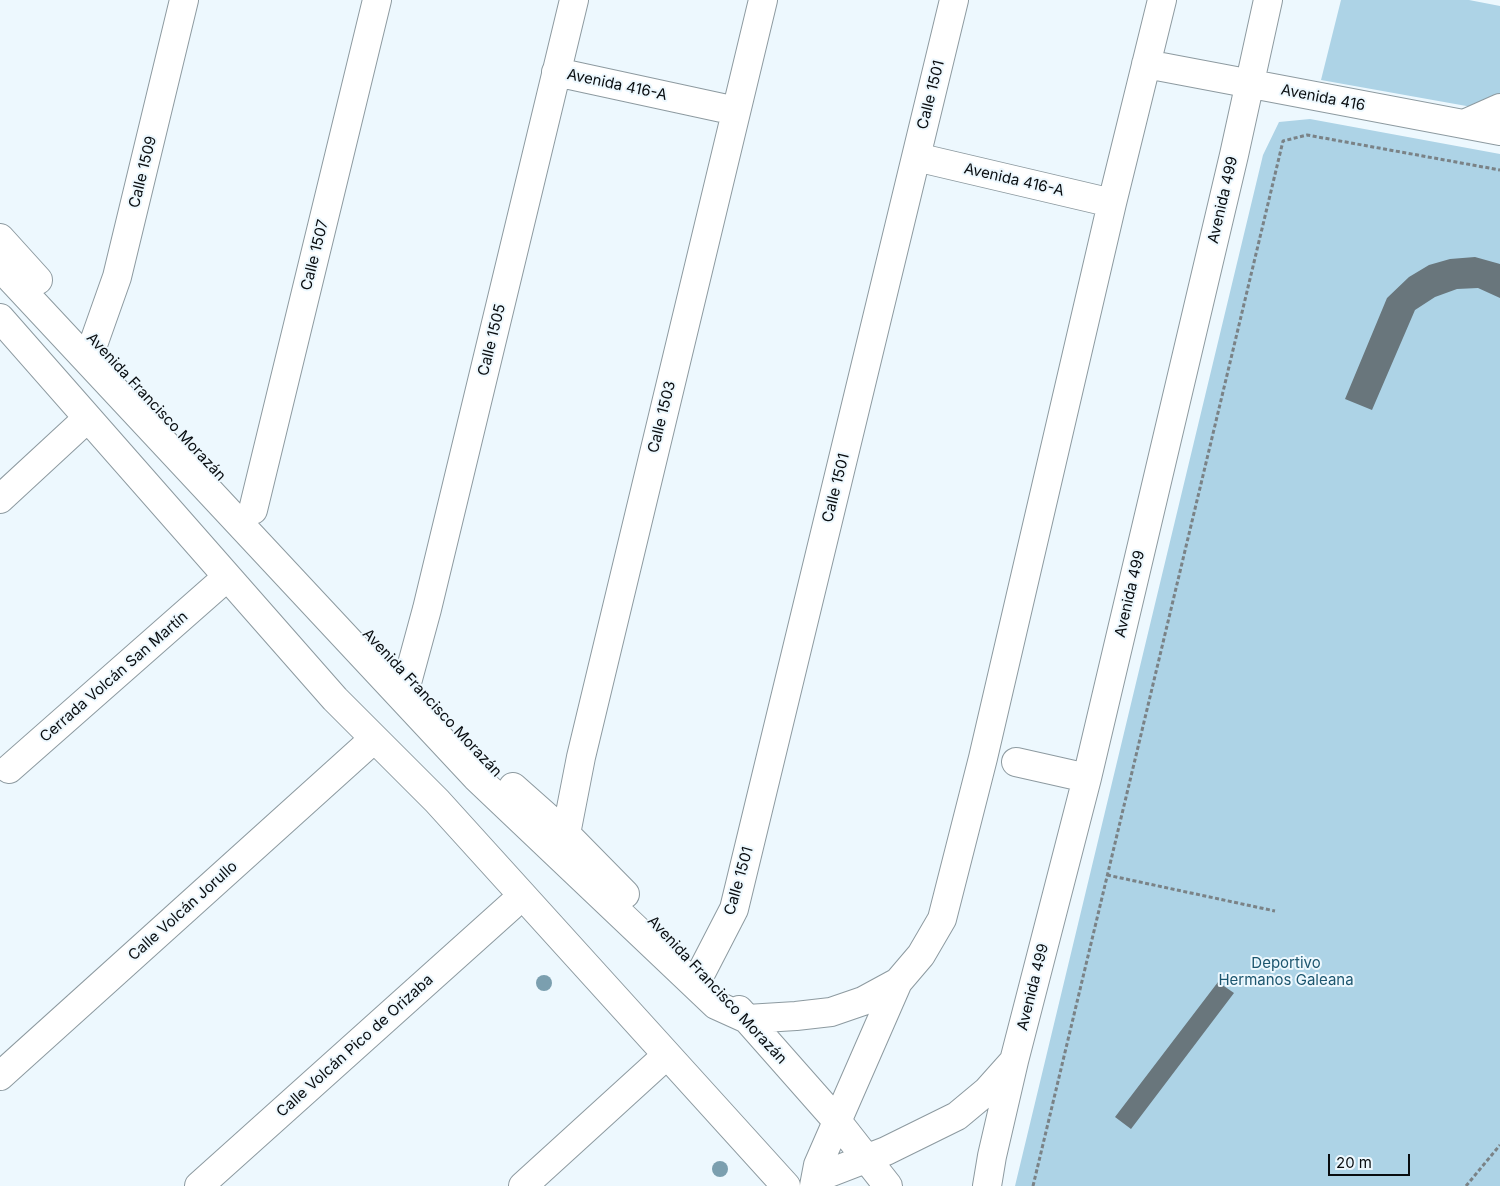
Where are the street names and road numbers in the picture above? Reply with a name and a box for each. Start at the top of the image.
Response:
street label: Calle 1501 [914,59,948,131]
street label: Avenida 416-A [565,66,669,104]
street label: Avenida 416 [1279,81,1367,115]
street label: Calle 1509 [125,134,161,210]
street label: Avenida 499 [1204,155,1242,245]
street label: Avenida 416-A [962,160,1066,200]
street label: Calle 1507 [297,218,333,292]
street label: Calle 1505 [474,302,510,378]
street label: Avenida Francisco Morazán [83,329,229,485]
street label: Calle 1503 [644,379,680,455]
street label: Calle 1501 [819,452,853,524]
street label: Avenida 499 [1111,549,1149,639]
street label: Cerrada Volcán San Martín [36,608,192,746]
street label: Avenida Francisco Morazán [359,625,505,781]
street label: Calle 1501 [721,845,757,917]
street label: Calle Volcán Jorullo [125,857,241,965]
street label: Avenida Francisco Morazán [644,912,790,1068]
street label: Avenida 499 [1014,942,1052,1032]
street label: Calle Volcán Pico de Orizaba [273,971,437,1121]

